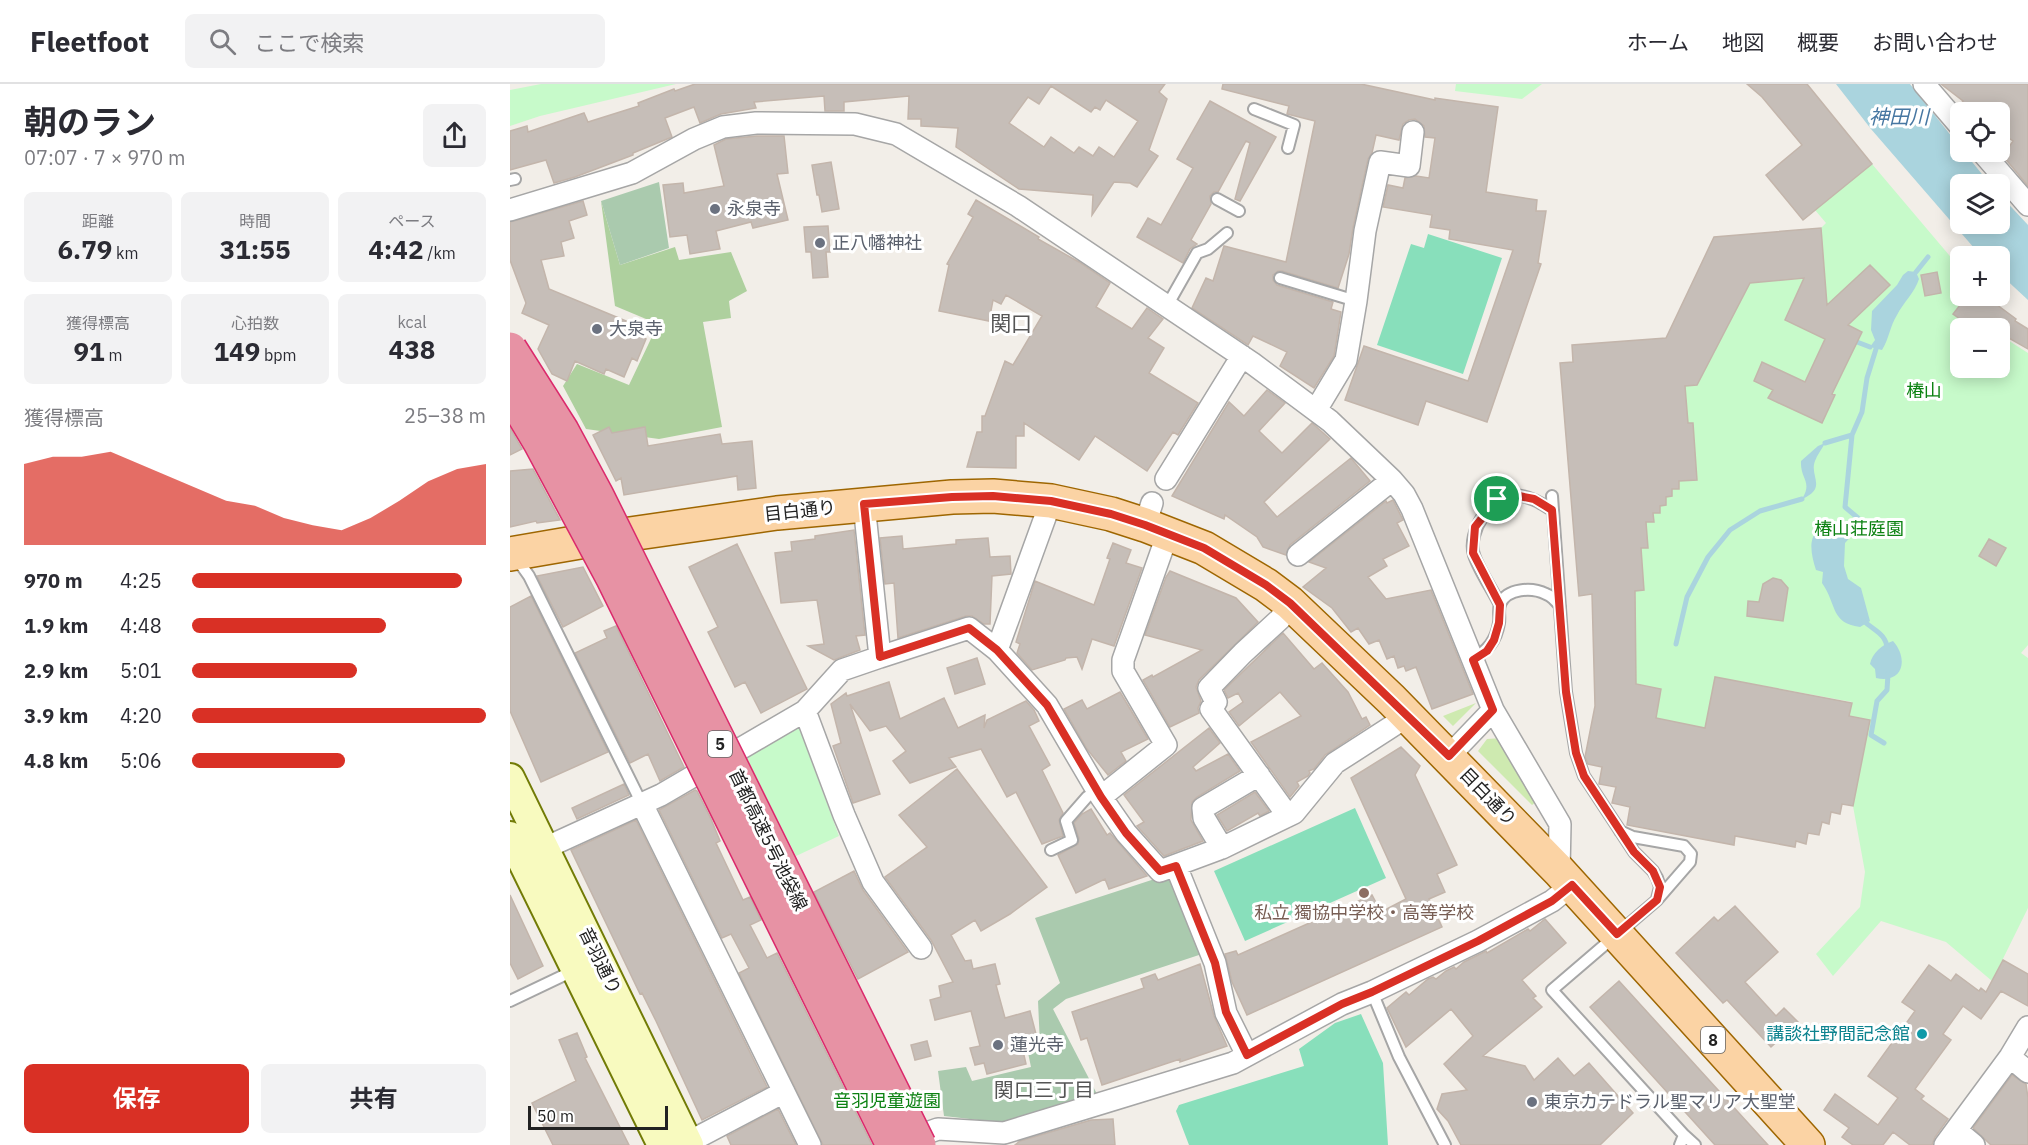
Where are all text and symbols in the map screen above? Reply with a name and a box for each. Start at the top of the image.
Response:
search box [185,14,605,68]
text: Fleetfoot [30,23,149,60]
icon: search [206,25,239,58]
text: ここで検索 [254,28,364,57]
text: ホーム [1627,28,1689,56]
text: 地図 [1722,28,1764,56]
text: 概要 [1797,28,1839,56]
text: お問い合わせ [1872,28,1998,56]
text: 朝のラン [24,100,156,143]
map controls [1950,102,2010,378]
button: locate [1950,102,2010,162]
water label: 神田川 [1869,103,1931,130]
button: share [423,104,486,167]
text: 07:07 · 7 × 970 m [24,144,185,171]
button: layers [1950,174,2010,234]
place label: 永泉寺 [727,197,781,220]
marker: 永泉寺 [708,202,722,216]
text: 距離 [82,211,114,231]
text: 時間 [239,211,271,231]
text: ペース [388,211,436,231]
place label: 正八幡神社 [832,231,922,254]
text: 6.79 [57,232,112,266]
text: 31:55 [220,232,290,266]
text: 4:42 [368,232,424,266]
marker: 正八幡神社 [813,236,827,250]
text: km [112,243,139,263]
text: /km [424,243,456,263]
button: + [1950,246,2010,306]
district label: 関口 [990,309,1032,337]
text: kcal [397,312,427,332]
text: 獲得標高 [66,313,130,333]
text: 心拍数 [231,313,279,333]
place label: 大泉寺 [609,317,663,340]
button: − [1950,318,2010,378]
marker: 大泉寺 [590,322,604,336]
text: 438 [389,332,435,366]
text: 91 [74,334,105,368]
text: 149 [213,334,260,368]
text: m [105,345,122,365]
text: bpm [260,345,297,365]
park label: 椿山 [1906,379,1942,402]
text: 25–38 m [404,402,486,429]
text: 獲得標高 [24,404,104,431]
pin [1471,473,1522,524]
icon: arrive [1480,482,1513,515]
street label: 目白通り [763,495,837,526]
park label: 椿山荘庭園 [1814,517,1904,540]
text: 970 m [24,567,83,594]
text: 4:25 [120,567,162,594]
text: 1.9 km [24,612,88,639]
text: 4:48 [120,612,162,639]
text: 2.9 km [24,657,88,684]
text: 5:01 [120,657,162,684]
text: 3.9 km [24,702,88,729]
text: 4:20 [120,702,162,729]
road number: 5 [708,731,732,757]
text: 4.8 km [24,747,88,774]
text: 5:06 [120,747,162,774]
street label: 目白通り [1455,763,1522,831]
street label: 首都高速5号池袋線 [724,765,813,914]
marker: 私立 獨協中学校・高等学校 [1357,886,1371,900]
place label: 私立 獨協中学校・高等学校 [1254,901,1474,924]
street label: 音羽通り [574,923,627,998]
place label: 講談社野間記念館 [1766,1022,1910,1045]
road number: 8 [1701,1027,1725,1053]
marker: 講談社野間記念館 [1915,1027,1929,1041]
place label: 蓮光寺 [1010,1033,1064,1056]
marker: 蓮光寺 [991,1038,1005,1052]
button: 保存 [24,1064,249,1133]
button: 共有 [261,1064,486,1133]
district label: 関口三丁目 [994,1076,1094,1103]
park label: 音羽児童遊園 [833,1089,941,1112]
place label: 東京カテドラル聖マリア大聖堂 [1544,1090,1796,1113]
marker: 東京カテドラル聖マリア大聖堂 [1525,1095,1539,1109]
scale bar [528,1103,668,1130]
text: 50 m [537,1106,574,1126]

